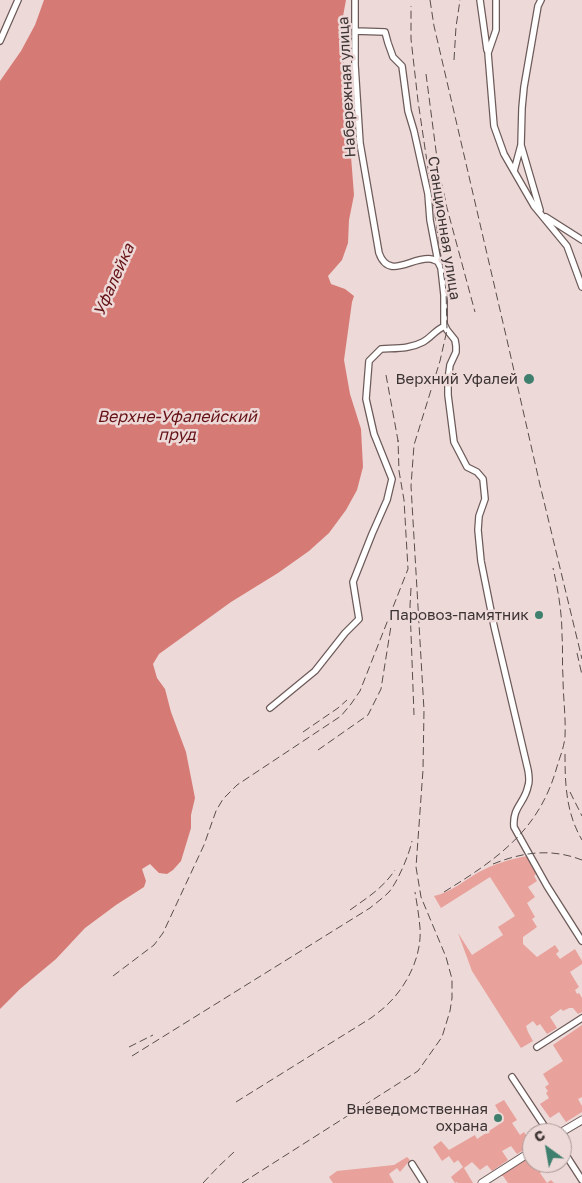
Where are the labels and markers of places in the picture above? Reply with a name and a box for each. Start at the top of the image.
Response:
place label: Верхний Уфалей [396,370,518,388]
marker: Верхний Уфалей [522,372,536,386]
place label: Паровоз-памятник [389,606,529,624]
marker: Паровоз-памятник [533,609,545,621]
place label: Вневедомственная охрана [346,1100,488,1135]
marker: Вневедомственная охрана [492,1112,504,1124]

